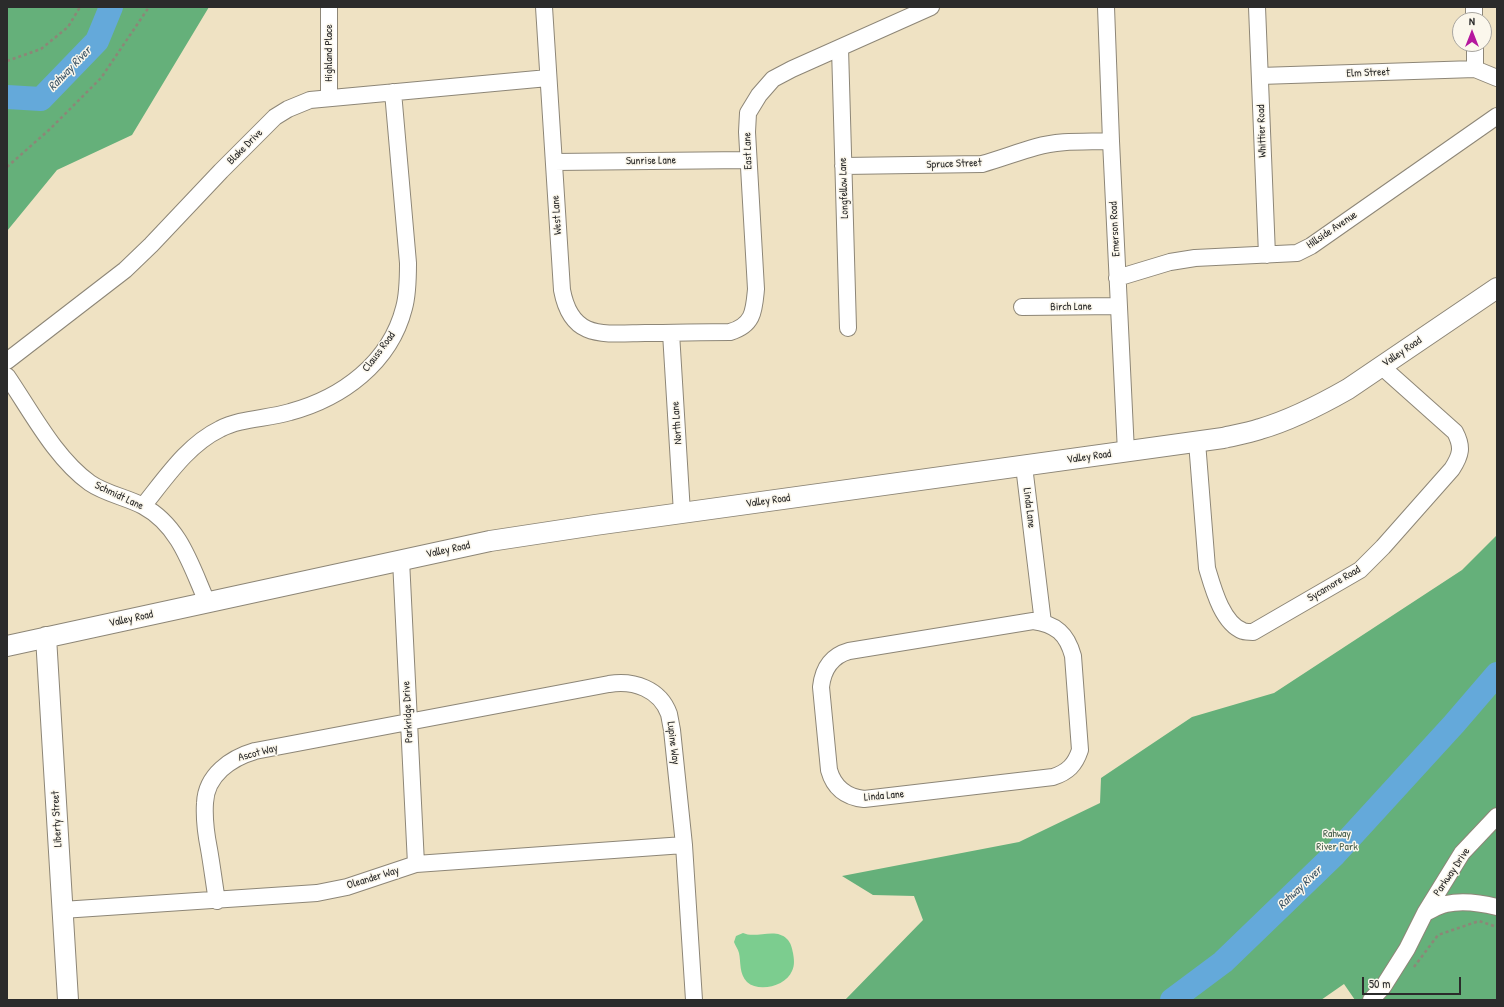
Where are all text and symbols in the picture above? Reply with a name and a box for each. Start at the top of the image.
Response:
north arrow [1452,12,1492,52]
text: N [1469,14,1475,28]
street label: Highland Place [322,24,336,82]
water label: Rahway River [46,44,94,94]
street label: Elm Street [1346,66,1390,80]
street label: Whittier Road [1254,104,1270,158]
street label: Blake Drive [224,126,266,168]
street label: East Lane [741,132,755,170]
street label: Sunrise Lane [626,154,676,168]
street label: Spruce Street [926,156,982,172]
street label: Longfellow Lane [836,157,852,219]
street label: West Lane [549,195,565,235]
street label: Emerson Road [1107,201,1123,257]
street label: Hillside Avenue [1304,208,1360,252]
street label: Birch Lane [1050,300,1092,314]
street label: Clauss Road [360,329,398,375]
street label: Valley Road [1380,334,1424,370]
street label: North Lane [669,401,685,445]
street label: Valley Road [1066,447,1112,467]
street label: Schmidt Lane [93,479,145,513]
street label: Linda Lane [1020,487,1038,529]
street label: Valley Road [745,491,791,511]
street label: Valley Road [425,539,471,561]
street label: Sycamore Road [1305,563,1363,605]
street label: Valley Road [108,608,154,630]
street label: Parkridge Drive [400,681,416,743]
street label: Lupine Way [664,721,682,765]
street label: Ascot Way [237,741,279,765]
street label: Linda Lane [863,788,905,804]
street label: Liberty Street [49,791,65,847]
park label: Rahway River Park [1316,827,1358,853]
street label: Parkway Drive [1431,845,1473,899]
street label: Oleander Way [345,864,401,892]
water label: Rahway River [1275,864,1325,912]
scale bar [1364,969,1463,995]
text: 50 m [1369,975,1390,992]

